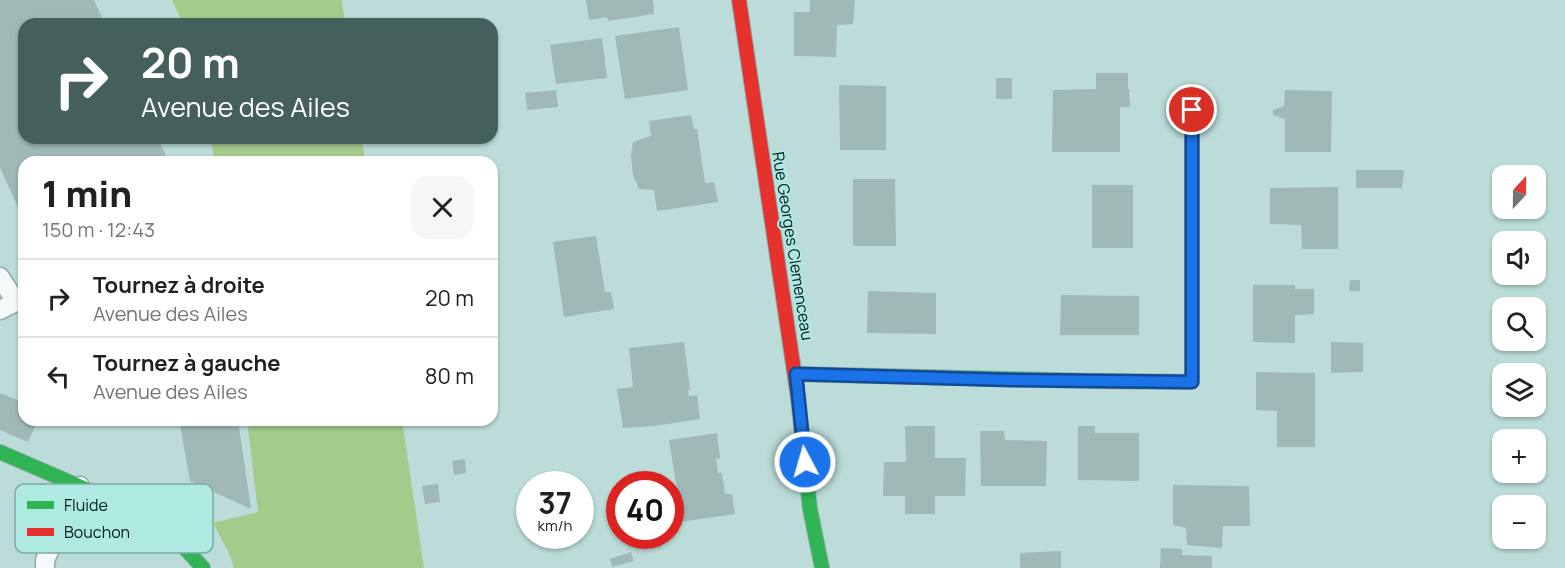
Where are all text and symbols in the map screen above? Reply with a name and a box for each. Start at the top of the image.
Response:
text: 20 m [141,33,240,91]
icon: right [42,42,120,120]
pin [1166,84,1217,135]
text: Avenue des Ailes [141,88,350,125]
icon: arrive [1175,93,1208,126]
street label: Rue Georges Clemenceau [767,150,819,342]
north arrow [1492,165,1546,219]
map controls [1492,165,1546,549]
text: 1 min [42,169,132,218]
button: close [411,176,474,239]
text: 150 m · 12:43 [42,216,155,243]
button: sound [1492,231,1546,285]
text: Tournez à droite [93,270,265,300]
icon: right [42,282,75,315]
text: 20 m [425,283,474,313]
button: search [1492,297,1546,351]
text: Avenue des Ailes [93,300,248,327]
text: Tournez à gauche [93,348,280,378]
icon: left [42,360,75,393]
text: 80 m [425,361,474,391]
button: layers [1492,363,1546,417]
text: Avenue des Ailes [93,378,248,405]
button: + [1492,429,1546,483]
position arrow [773,430,837,494]
speed limit sign: 40 [606,471,684,549]
text: 37 [538,482,572,523]
legend [15,484,213,553]
text: Fluide [64,494,108,516]
button: − [1492,495,1546,549]
text: km/h [538,515,572,536]
text: Bouchon [64,521,130,543]

